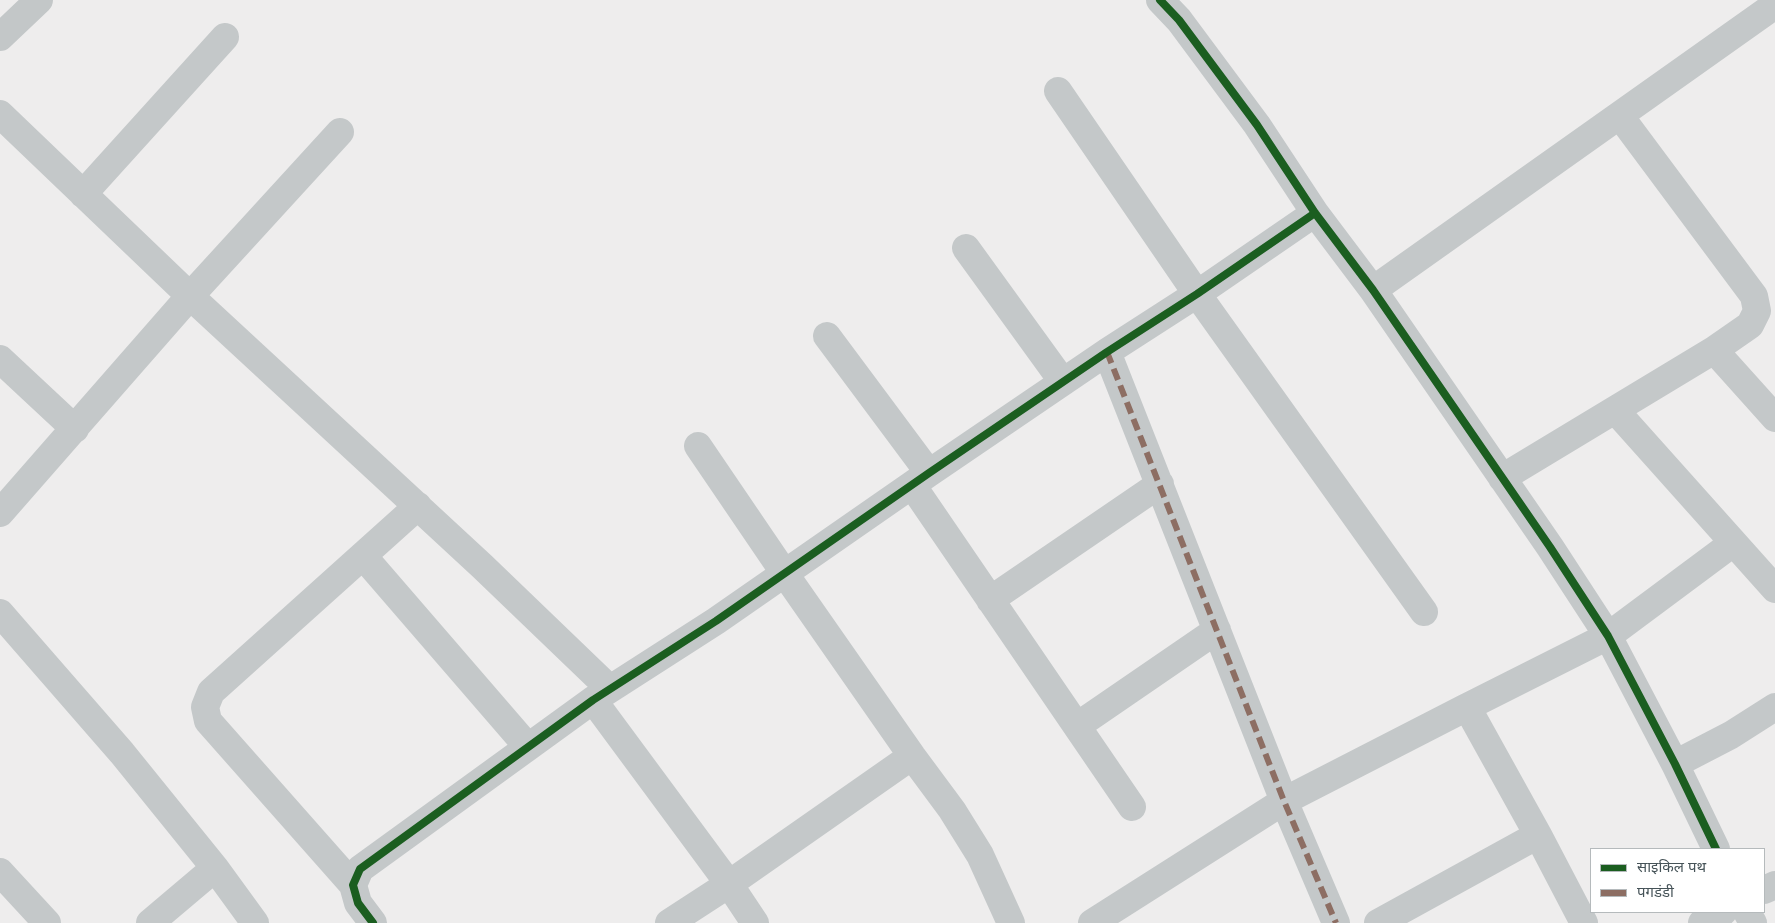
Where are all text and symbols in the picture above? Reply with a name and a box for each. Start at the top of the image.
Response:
legend [1590,848,1765,913]
text: साइकिल पथ [1637,858,1706,876]
text: पगडंडी [1637,883,1674,901]

